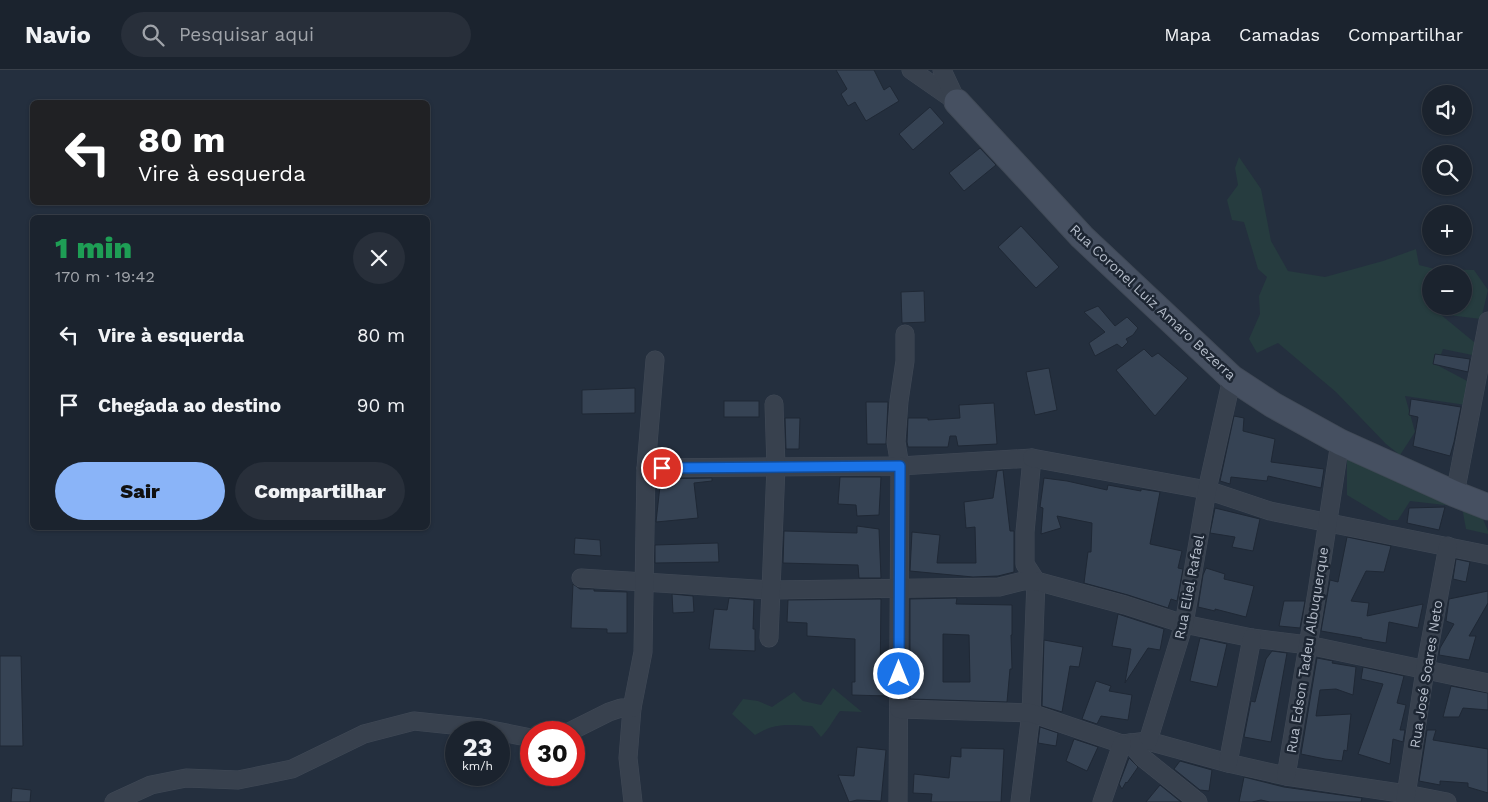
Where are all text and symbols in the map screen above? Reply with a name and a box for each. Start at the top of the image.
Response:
search box [121,12,471,57]
text: Navio [25,21,91,49]
icon: search [139,21,167,49]
text: Pesquisar aqui [179,23,314,46]
text: Mapa [1164,24,1211,45]
text: Camadas [1239,24,1320,45]
text: Compartilhar [1348,24,1463,45]
map controls [1422,85,1472,315]
button: sound [1422,85,1472,135]
text: 80 m [138,119,225,161]
icon: left [55,120,120,185]
button: search [1422,145,1472,195]
text: Vire à esquerda [138,161,306,186]
button: + [1422,205,1472,255]
street label: Rua Coronel Luiz Amaro Bezerra [1067,221,1239,383]
text: 1 min [55,230,132,265]
button: close [353,232,405,284]
button: − [1422,265,1472,315]
text: 170 m · 19:42 [55,267,155,286]
icon: left [55,321,83,349]
text: Vire à esquerda [98,324,244,347]
text: 80 m [357,324,405,347]
icon: arrive [55,391,83,419]
text: Chegada ao destino [98,394,281,417]
text: 90 m [357,394,405,417]
pin [641,447,683,489]
icon: arrive [648,454,676,482]
button: Sair [55,462,225,520]
button: Compartilhar [235,462,405,520]
street label: Rua Eliel Rafael [1171,533,1207,641]
street label: Rua Edson Tadeu Albuquerque [1283,546,1331,754]
street label: Rua José Soares Neto [1406,599,1446,749]
position arrow [872,647,924,699]
speed limit sign: 30 [520,721,585,786]
text: 23 [463,733,492,762]
text: km/h [462,759,493,773]

